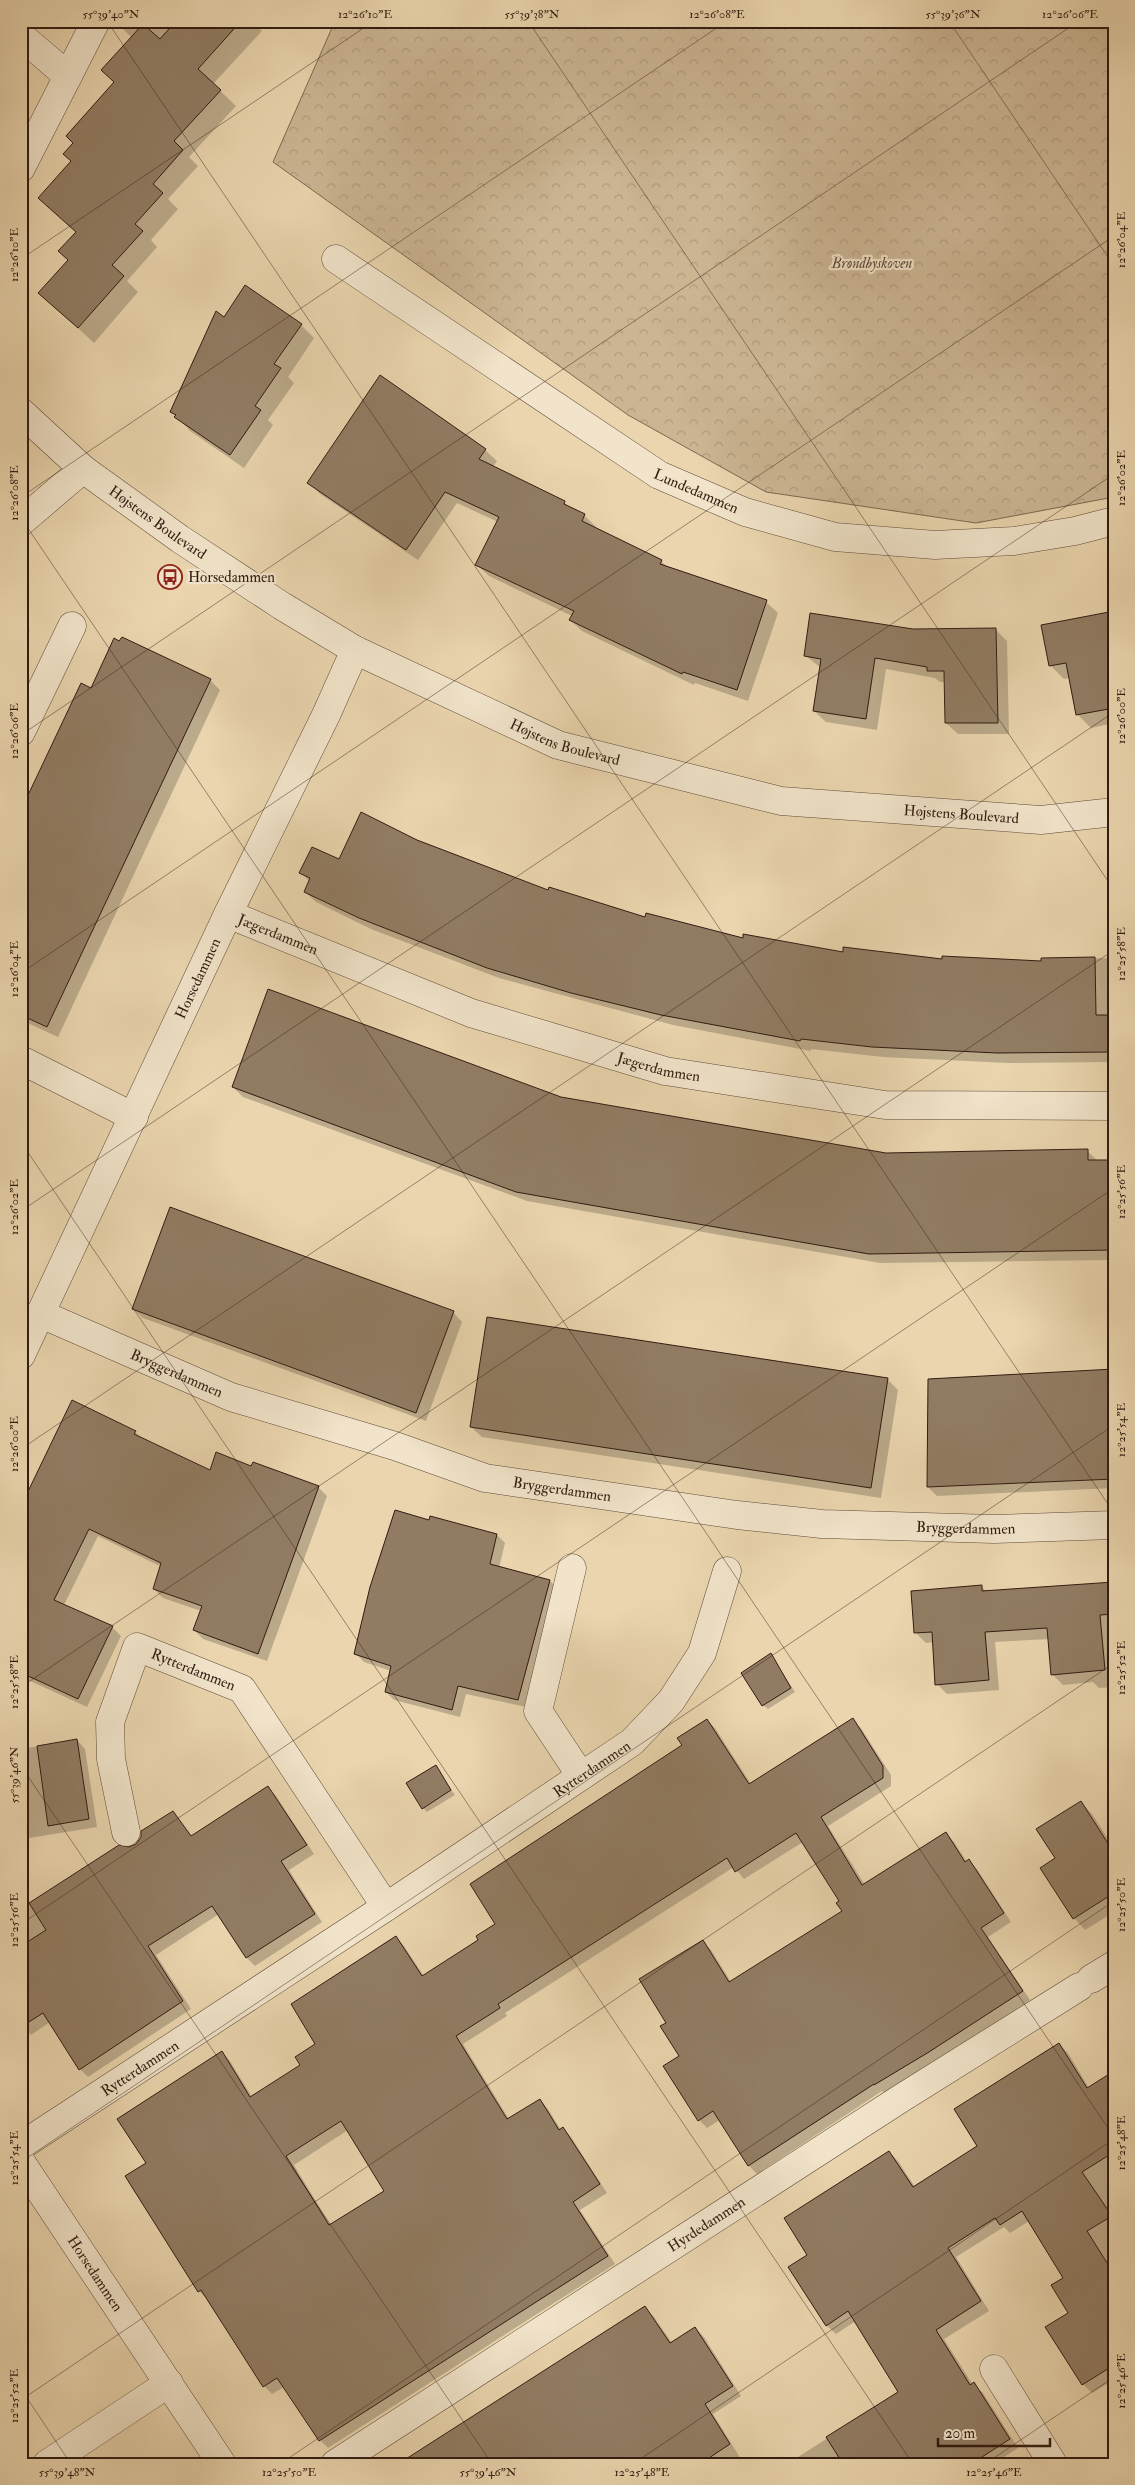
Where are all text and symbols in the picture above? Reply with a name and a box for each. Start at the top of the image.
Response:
text: 55°39'40"N [82,7,140,22]
text: 12°26'10"E [338,7,392,22]
text: 55°39'38"N [505,7,560,22]
text: 12°26'08"E [689,7,745,22]
text: 55°39'36"N [925,7,981,22]
text: 12°26'06"E [1042,7,1098,22]
text: 12°26'04"E [1114,212,1129,268]
text: 12°26'10"E [7,228,22,282]
park label: Brøndbyskoven [831,254,912,273]
text: 12°26'02"E [1114,450,1129,506]
text: 12°26'08"E [7,465,22,521]
street label: Lundedammen [650,465,742,518]
street label: Højstens Boulevard [105,482,210,564]
bus stop icon: Horsedammen [157,564,183,590]
place label: Horsedammen [188,568,275,587]
text: 12°26'00"E [1114,688,1129,744]
text: 12°26'06"E [7,703,22,759]
street label: Højstens Boulevard [507,715,622,770]
street label: Højstens Boulevard [903,801,1020,828]
street label: Jægerdammen [234,910,321,960]
text: 12°25'58"E [1114,927,1129,981]
street label: Horsedammen [171,935,225,1022]
text: 12°26'04"E [7,941,22,997]
street label: Jægerdammen [614,1048,702,1086]
text: 12°25'56"E [1114,1165,1129,1219]
text: 12°26'02"E [7,1179,22,1235]
street label: Bryggerdammen [127,1345,226,1402]
text: 12°25'54"E [1114,1402,1129,1457]
text: 12°26'00"E [7,1416,22,1472]
street label: Bryggerdammen [512,1473,613,1506]
street label: Bryggerdammen [916,1518,1016,1539]
text: 12°25'52"E [1114,1641,1129,1695]
street label: Rytterdammen [148,1645,238,1696]
text: 12°25'58"E [7,1655,22,1709]
street label: Rytterdammen [550,1737,635,1802]
text: 55°39'46"N [7,1746,22,1804]
text: 12°25'50"E [1114,1878,1129,1932]
text: 12°25'56"E [7,1893,22,1947]
street label: Rytterdammen [97,2036,183,2101]
text: 12°25'48"E [1114,2115,1129,2170]
text: 12°25'54"E [7,2130,22,2185]
street label: Hyrdedammen [664,2192,749,2257]
street label: Horsedammen [63,2232,127,2316]
text: 12°25'46"E [1114,2353,1129,2409]
text: 12°25'52"E [7,2369,22,2423]
scale bar [938,2415,1050,2447]
text: 20 m [945,2424,975,2443]
text: 55°39'48"N [39,2465,96,2480]
text: 12°25'50"E [262,2465,316,2480]
text: 55°39'46"N [459,2465,517,2480]
text: 12°25'48"E [615,2465,670,2480]
text: 12°25'46"E [966,2465,1022,2480]

